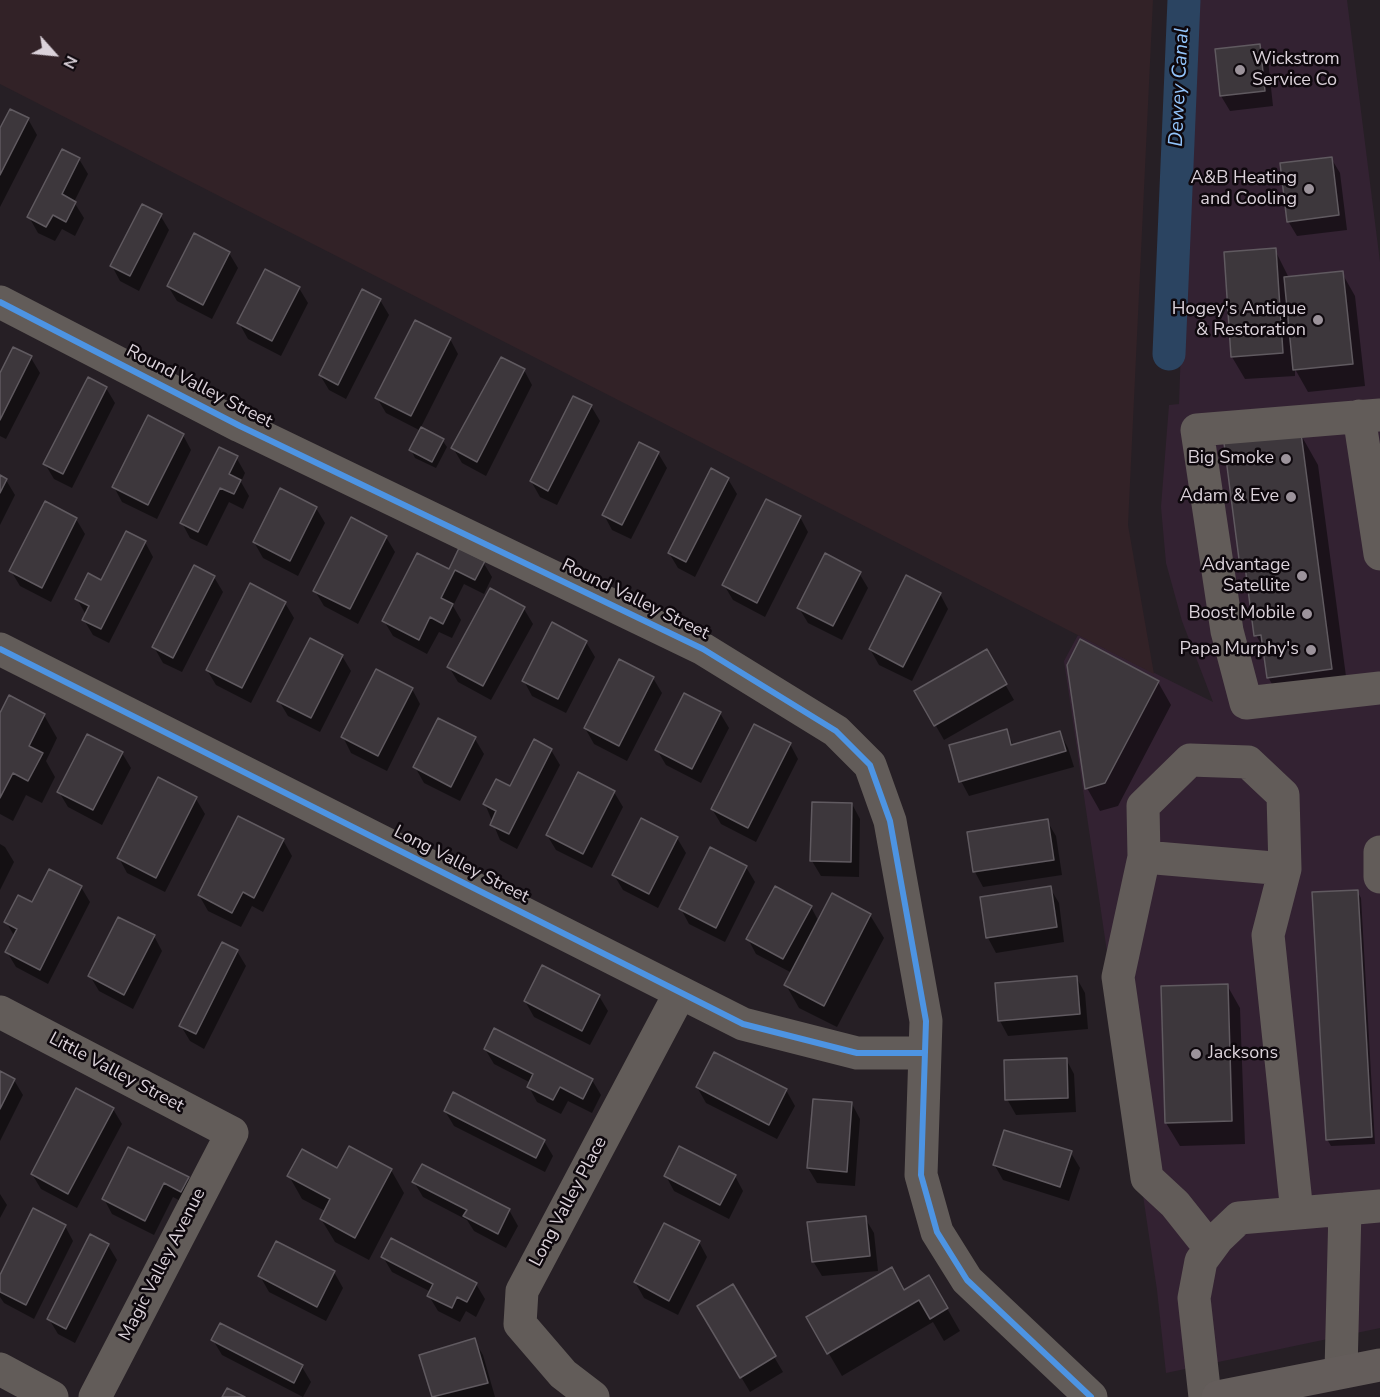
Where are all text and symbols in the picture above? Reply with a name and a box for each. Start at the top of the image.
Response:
north arrow [24,24,84,84]
water label: Dewey Canal [1165,27,1195,147]
place label: Wickstrom Service Co [1252,49,1340,92]
text: N [58,52,83,72]
marker: Wickstrom Service Co [1233,63,1247,77]
place label: A&B Heating and Cooling [1191,168,1297,210]
marker: A&B Heating and Cooling [1302,182,1316,196]
place label: Hogey's Antique & Restoration [1172,299,1306,342]
marker: Hogey's Antique & Restoration [1311,313,1325,327]
street label: Round Valley Street [122,341,276,433]
place label: Big Smoke [1188,448,1274,470]
marker: Big Smoke [1279,452,1293,466]
place label: Adam & Eve [1180,486,1279,508]
marker: Adam & Eve [1284,490,1298,504]
street label: Round Valley Street [558,555,712,645]
place label: Advantage Satellite [1202,555,1290,598]
marker: Advantage Satellite [1295,569,1309,583]
place label: Boost Mobile [1188,603,1295,625]
marker: Boost Mobile [1300,607,1314,621]
place label: Papa Murphy's [1179,639,1299,661]
marker: Papa Murphy's [1304,643,1318,657]
street label: Long Valley Street [390,822,532,908]
street label: Little Valley Street [45,1028,187,1118]
place label: Jacksons [1208,1043,1278,1065]
marker: Jacksons [1189,1047,1203,1061]
street label: Long Valley Place [526,1133,612,1271]
street label: Magic Valley Avenue [115,1185,211,1345]

